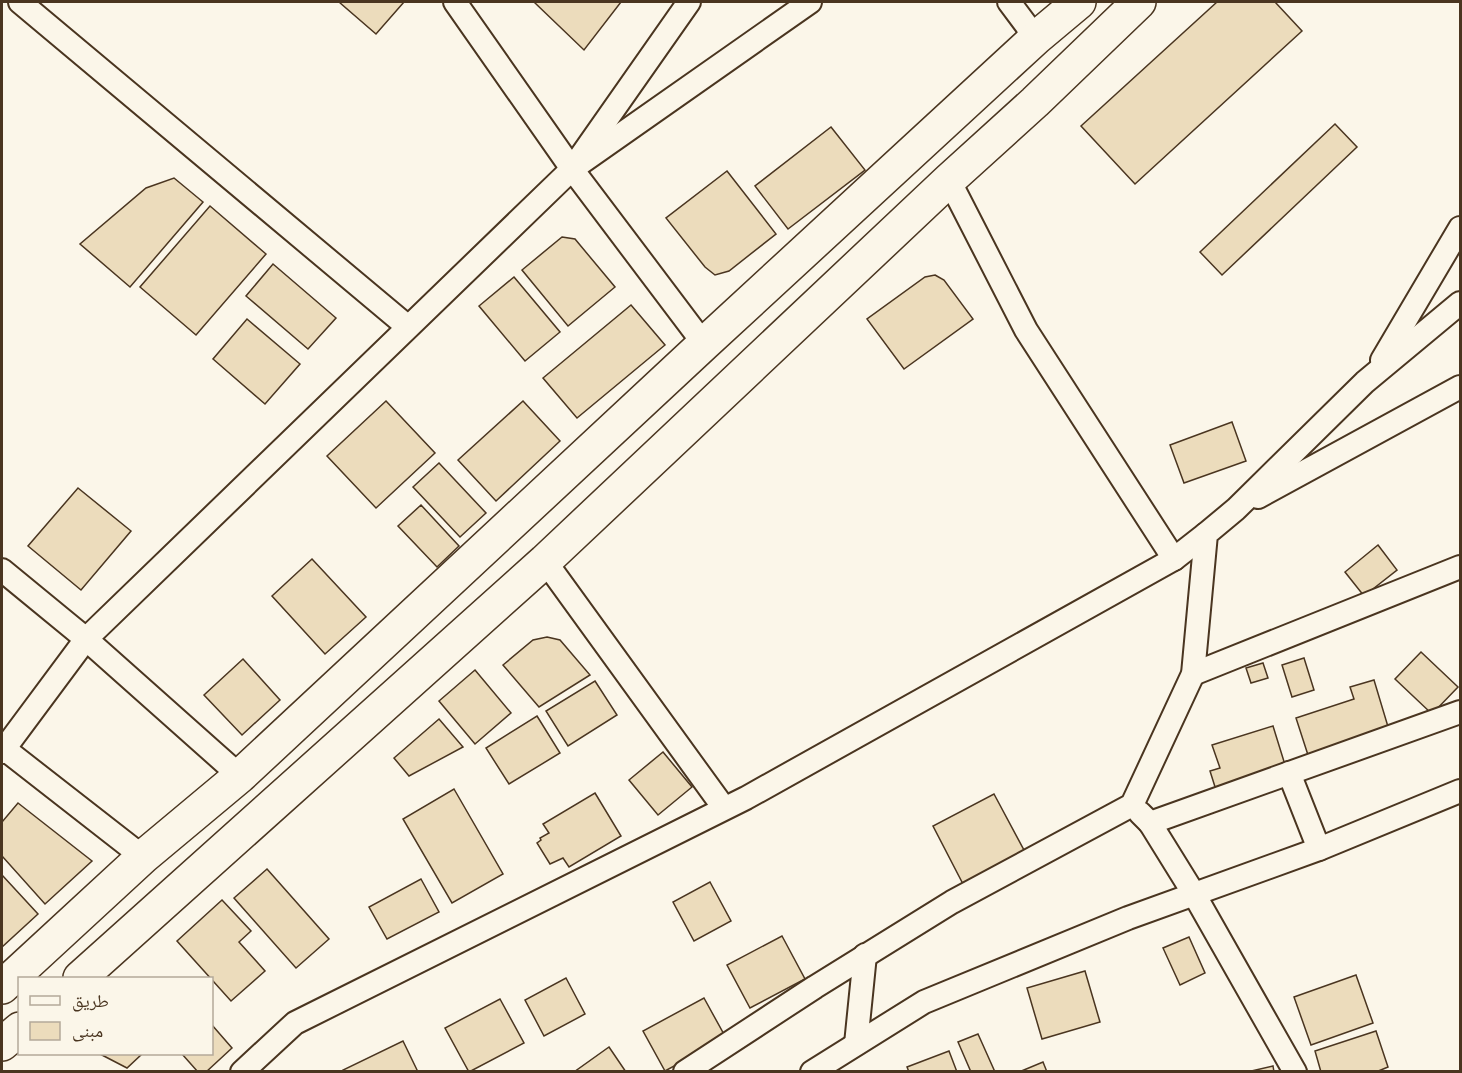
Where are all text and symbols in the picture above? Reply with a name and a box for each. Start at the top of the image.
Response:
legend [18,977,213,1055]
text: طريق [72,989,109,1012]
text: مبنى [72,1019,103,1042]

